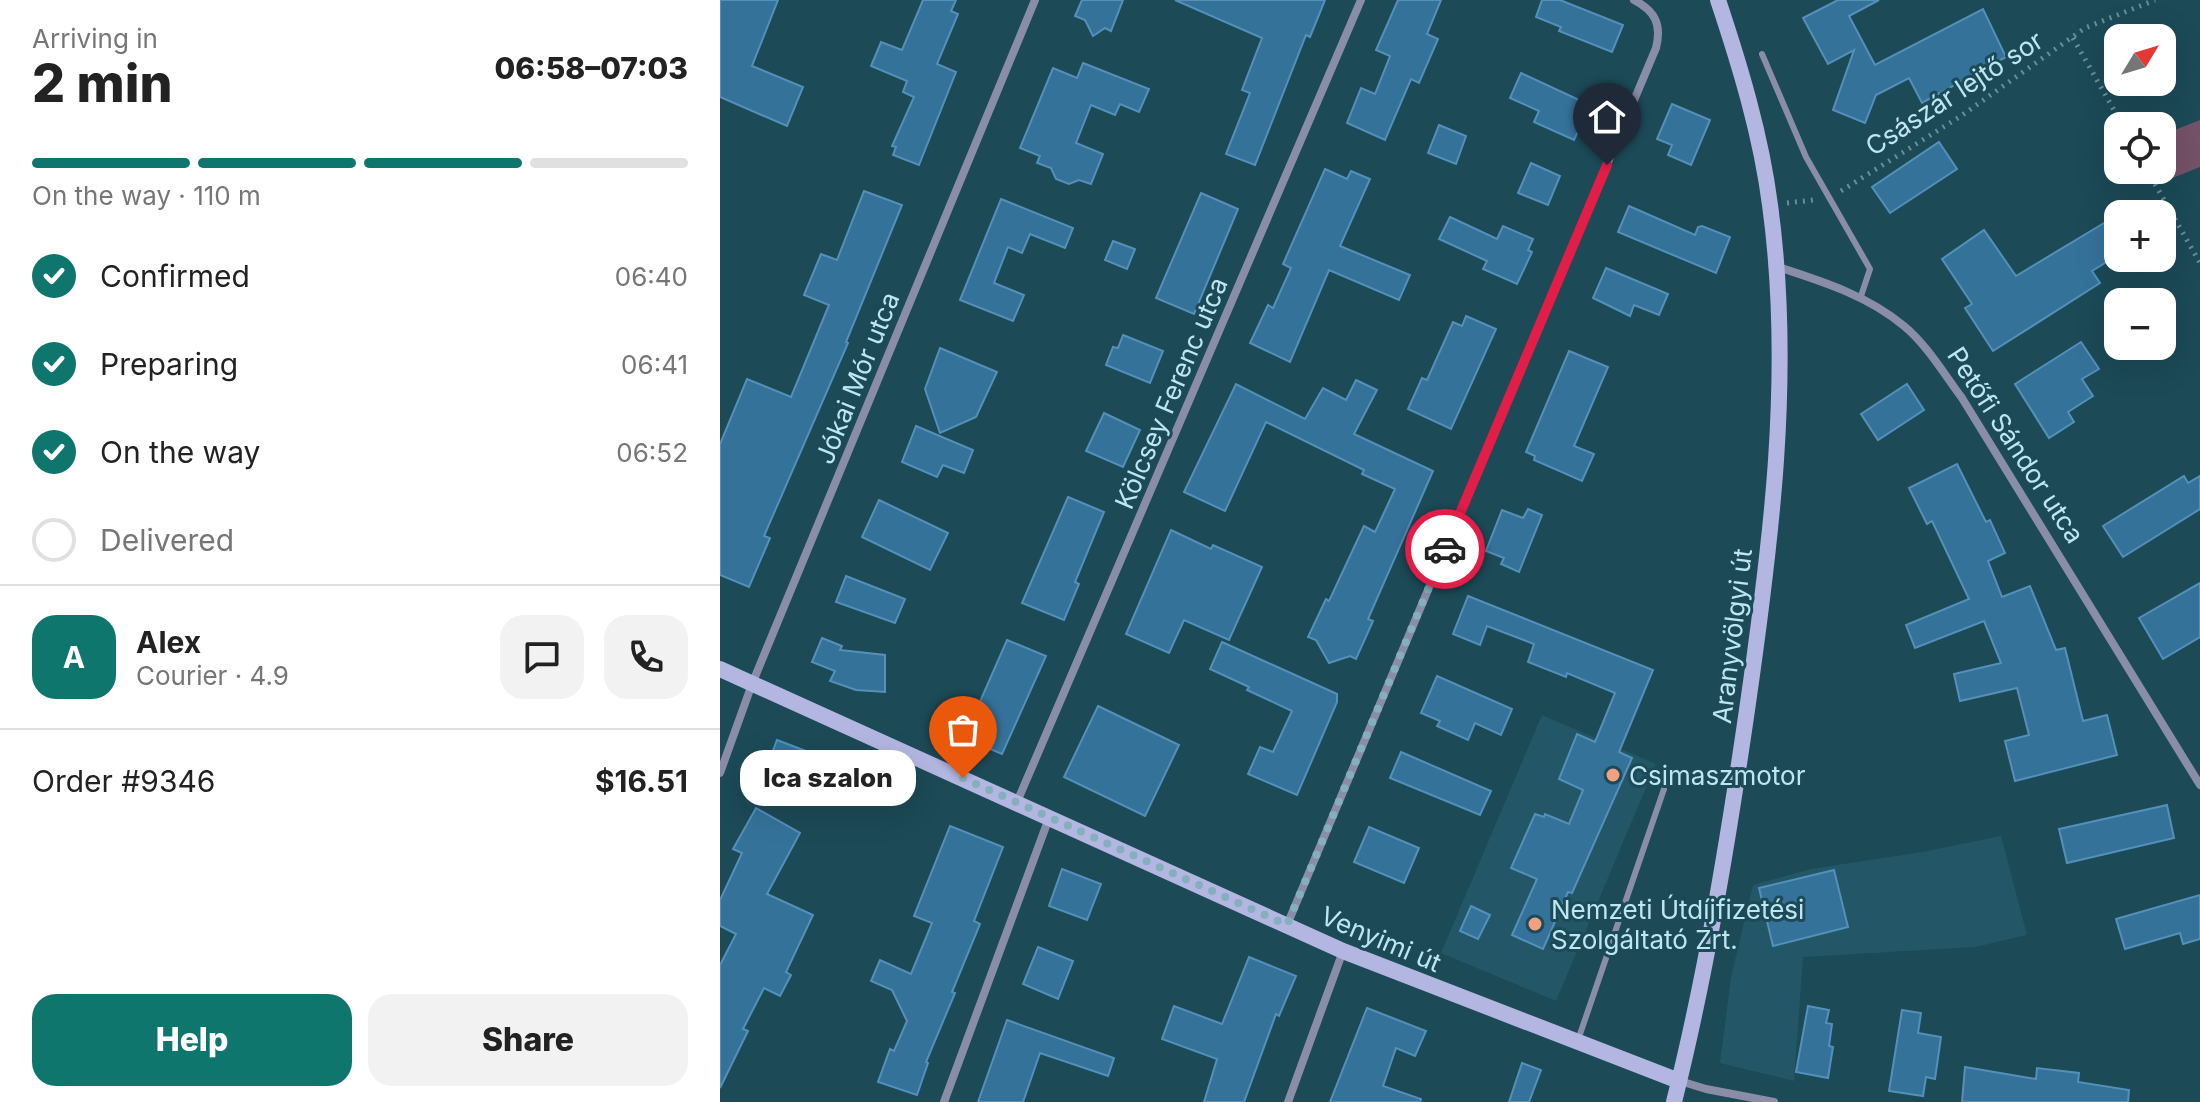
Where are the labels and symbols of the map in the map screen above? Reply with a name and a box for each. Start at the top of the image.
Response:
street label: Császár lejtő sor [1860,24,2049,162]
north arrow [2104,24,2176,96]
pin [1573,83,1641,165]
street label: Kölcsey Ferenc utca [1108,273,1234,513]
street label: Jókai Mór utca [808,288,906,468]
street label: Petőfi Sándor utca [1941,341,2091,549]
courier [1405,509,1485,589]
street label: Aranyvölgyi út [1706,547,1758,725]
pin [929,696,997,778]
callout: Ica szalon [739,750,915,806]
place label: Csimaszmotor [1629,760,1806,791]
marker: Csimaszmotor [1604,766,1622,784]
place label: Nemzeti Útdíjfizetési Szolgáltató Zrt. [1551,894,1804,955]
street label: Venyimi út [1316,900,1446,978]
marker: Nemzeti Útdíjfizetési Szolgáltató Zrt. [1526,915,1544,933]

